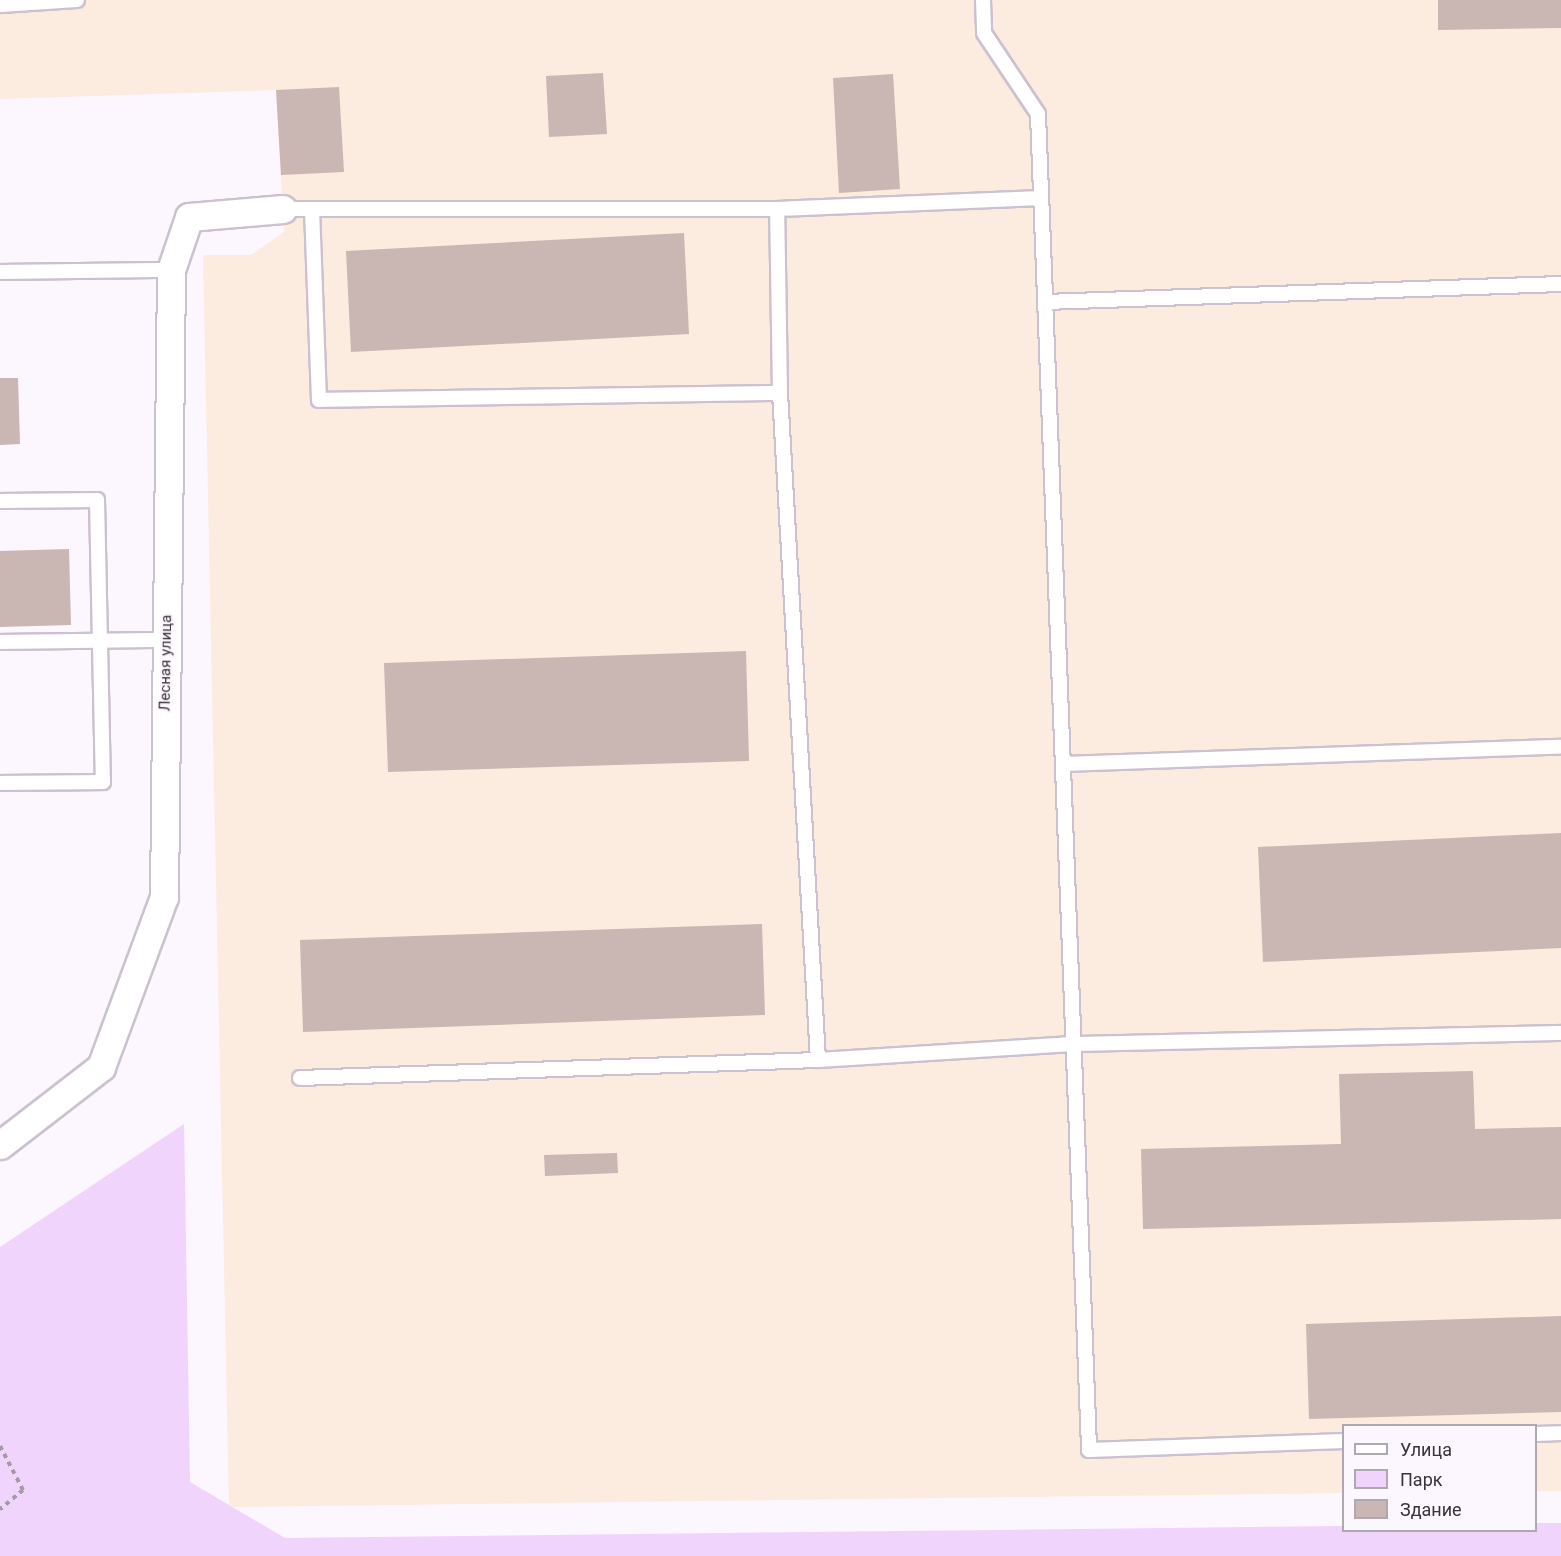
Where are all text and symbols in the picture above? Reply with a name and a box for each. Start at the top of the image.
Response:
street label: Лесная улица [156,615,176,711]
legend [1342,1424,1537,1532]
text: Улица [1400,1439,1452,1460]
text: Парк [1400,1469,1442,1490]
text: Здание [1400,1499,1462,1520]

